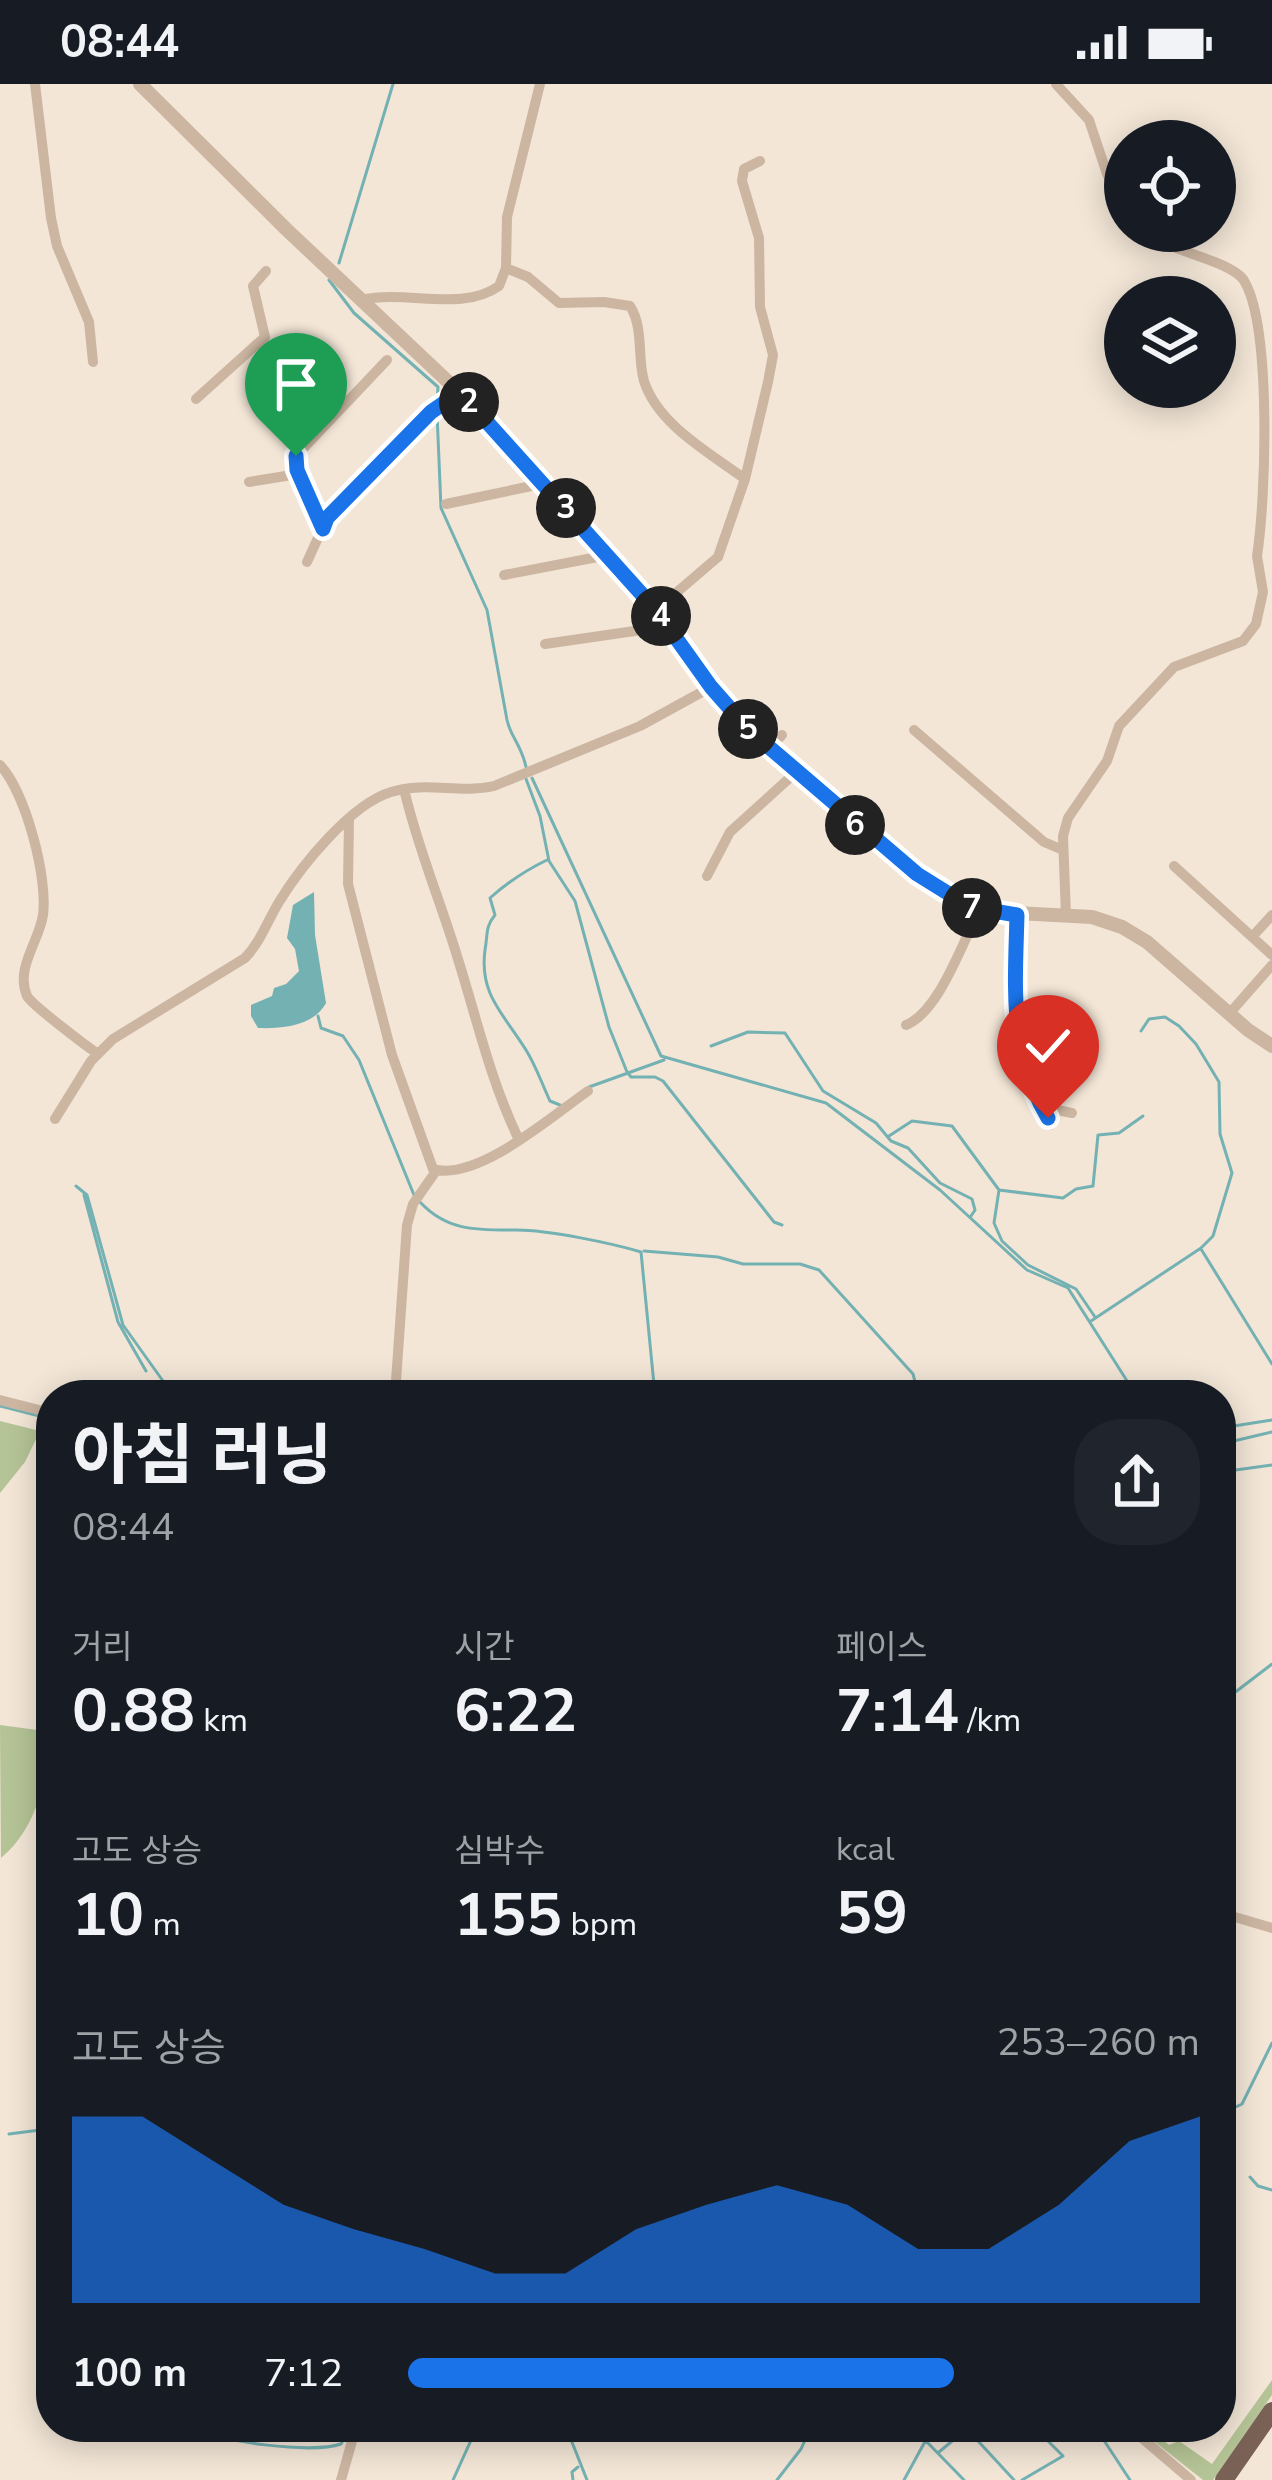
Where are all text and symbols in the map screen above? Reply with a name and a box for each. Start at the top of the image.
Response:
text: 08:44 [60,12,179,73]
map controls [1104,120,1236,408]
button: locate [1104,120,1236,252]
button: layers [1104,276,1236,408]
pin [245,333,347,456]
icon: arrive [263,351,329,417]
pin: 2 [439,372,499,432]
text: 2 [459,379,479,424]
pin: 3 [536,478,596,538]
text: 3 [556,485,576,530]
pin: 4 [631,586,691,646]
text: 4 [651,593,671,638]
pin: 5 [718,699,778,759]
text: 5 [738,706,758,751]
pin: 6 [825,795,885,855]
text: 6 [845,802,865,847]
pin: 7 [942,878,1002,938]
text: 7 [962,885,982,930]
pin [997,995,1099,1118]
icon: check [1015,1013,1081,1079]
text: 아침 러닝 [72,1411,333,1501]
button: share [1074,1419,1200,1545]
text: 08:44 [72,1501,175,1554]
text: 거리 [72,1625,133,1670]
text: 시간 [454,1625,515,1670]
text: 페이스 [836,1625,927,1670]
text: 0.88 [72,1670,195,1752]
text: 6:22 [454,1670,577,1752]
text: 7:14 [836,1670,959,1752]
text: km [195,1698,248,1743]
text: /km [959,1698,1021,1743]
text: kcal [836,1827,895,1872]
text: 고도 상승 [72,1829,202,1874]
text: 심박수 [454,1829,545,1874]
text: 59 [836,1872,908,1954]
text: 10 [72,1874,144,1956]
text: 155 [454,1874,562,1956]
text: m [144,1902,181,1947]
text: bpm [562,1902,637,1947]
text: 253–260 m [997,2016,1200,2069]
text: 고도 상승 [72,2022,226,2075]
text: 100 m [72,2347,187,2400]
text: 7:12 [264,2347,343,2400]

